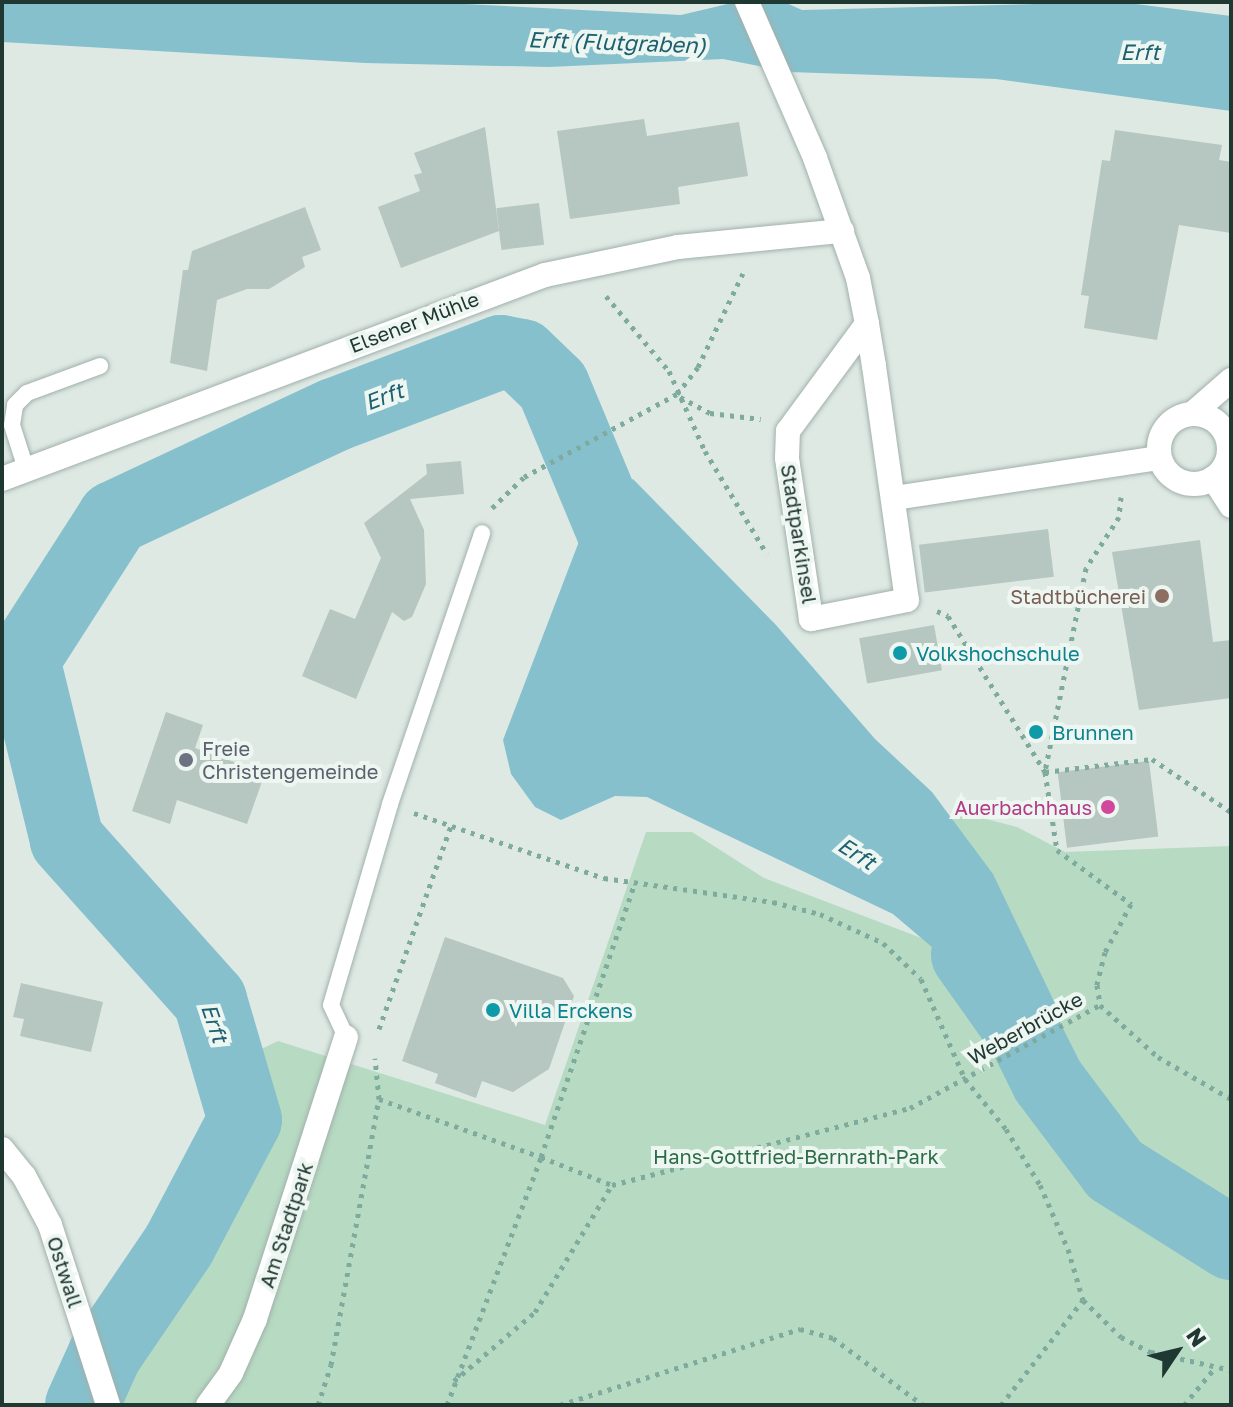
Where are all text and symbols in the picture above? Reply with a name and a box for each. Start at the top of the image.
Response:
water label: Erft (Flutgraben) [528,26,706,58]
water label: Erft [1120,39,1160,65]
street label: Elsener Mühle [346,286,482,358]
water label: Erft [361,377,407,415]
street label: Stadtparkinsel [776,463,822,605]
place label: Stadtbücherei [1010,584,1146,608]
marker: Stadtbücherei [1153,587,1171,605]
place label: Volkshochschule [916,641,1080,665]
marker: Volkshochschule [891,644,909,662]
place label: Brunnen [1052,720,1134,744]
marker: Brunnen [1027,723,1045,741]
place label: Freie Christengemeinde [202,736,378,783]
marker: Freie Christengemeinde [177,751,195,769]
place label: Auerbachhaus [954,795,1092,819]
marker: Auerbachhaus [1099,798,1117,816]
water label: Erft [833,831,881,875]
street label: Weberbrücke [964,987,1086,1069]
place label: Villa Erckens [509,998,633,1022]
water label: Erft [196,1000,234,1046]
marker: Villa Erckens [484,1001,502,1019]
park label: Hans-Gottfried-Bernrath-Park [653,1144,939,1168]
street label: Am Stadtpark [254,1159,318,1291]
street label: Ostwall [42,1233,88,1311]
north arrow [1137,1311,1217,1391]
text: N [1181,1322,1213,1352]

